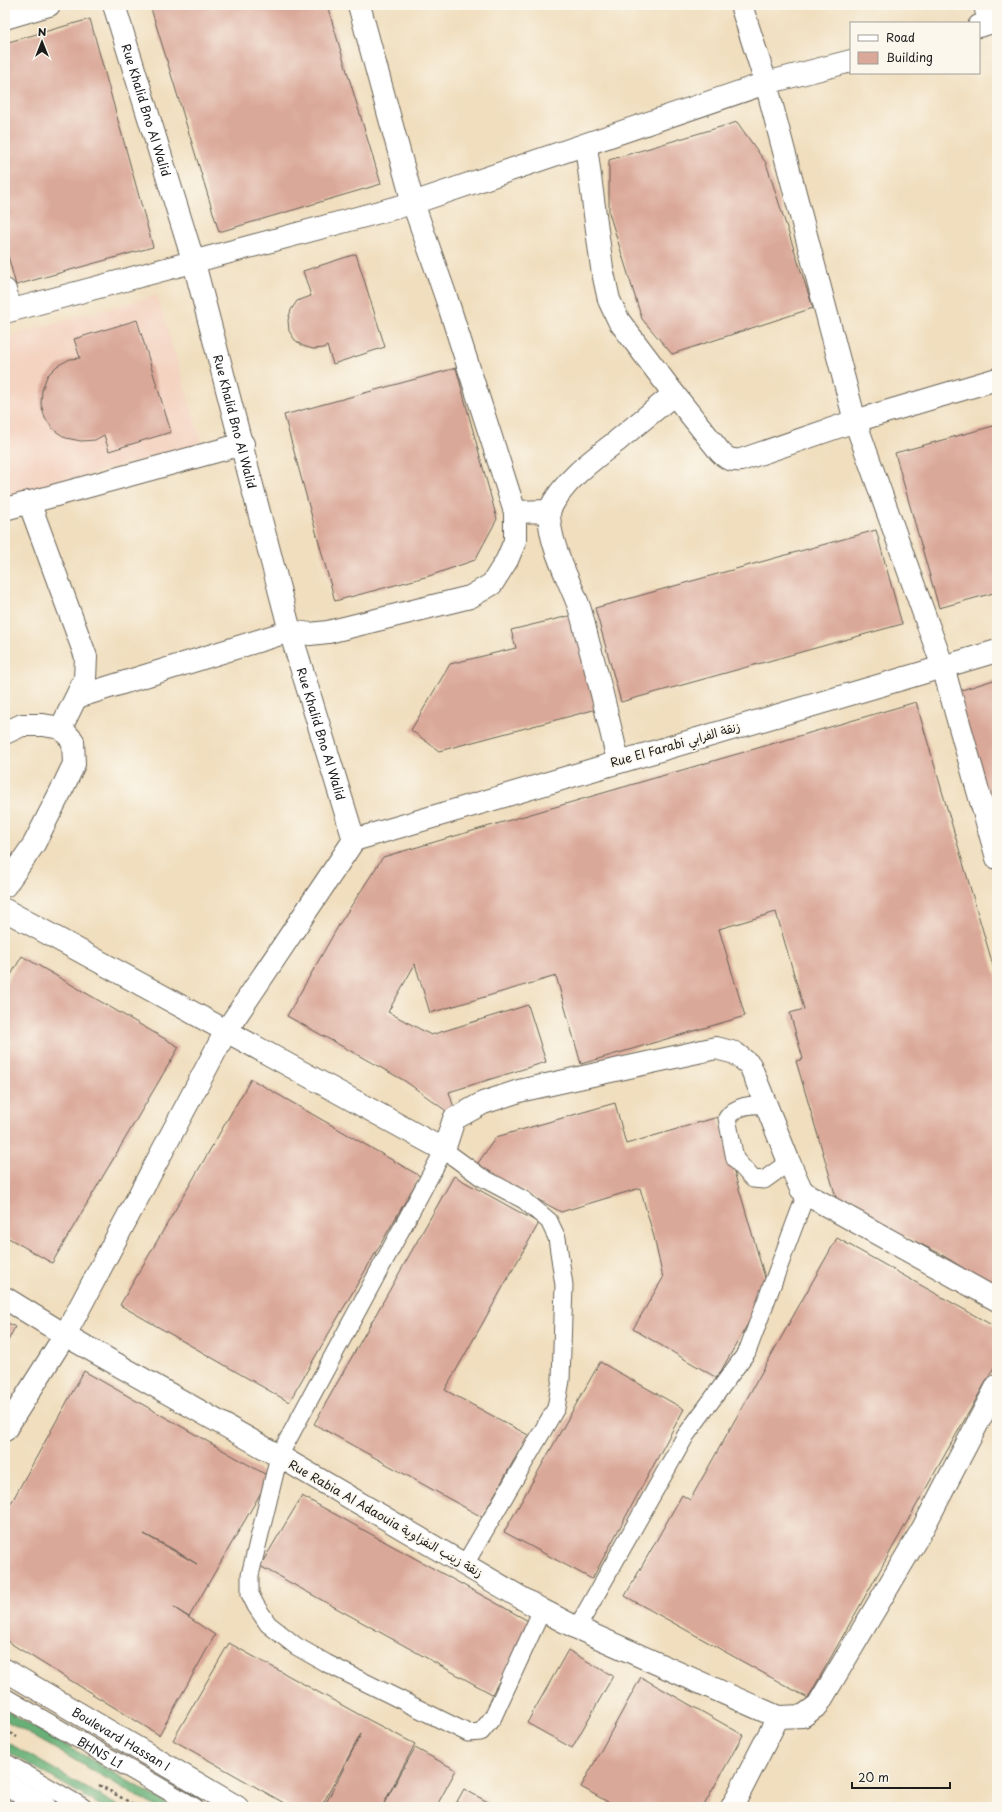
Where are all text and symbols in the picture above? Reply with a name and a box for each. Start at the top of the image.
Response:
north arrow [22,22,62,62]
legend [850,22,980,74]
text: N [38,23,47,40]
text: Road [886,28,915,46]
street label: Rue Khalid Bno Al Walid [118,41,176,179]
text: Building [886,48,933,66]
street label: Rue Khalid Bno Al Walid [209,353,262,491]
street label: Rue Khalid Bno Al Walid [293,665,350,802]
street label: Rue El Farabi زنقة الفرابي [608,717,743,774]
street label: Rue Rabia Al Adaouia زنقة زينب النفزاوية [285,1455,487,1581]
street label: Boulevard Hassan I [69,1703,174,1775]
street label: BHNS L1 [74,1732,126,1772]
scale bar [852,1764,950,1790]
text: 20 m [858,1768,889,1786]

